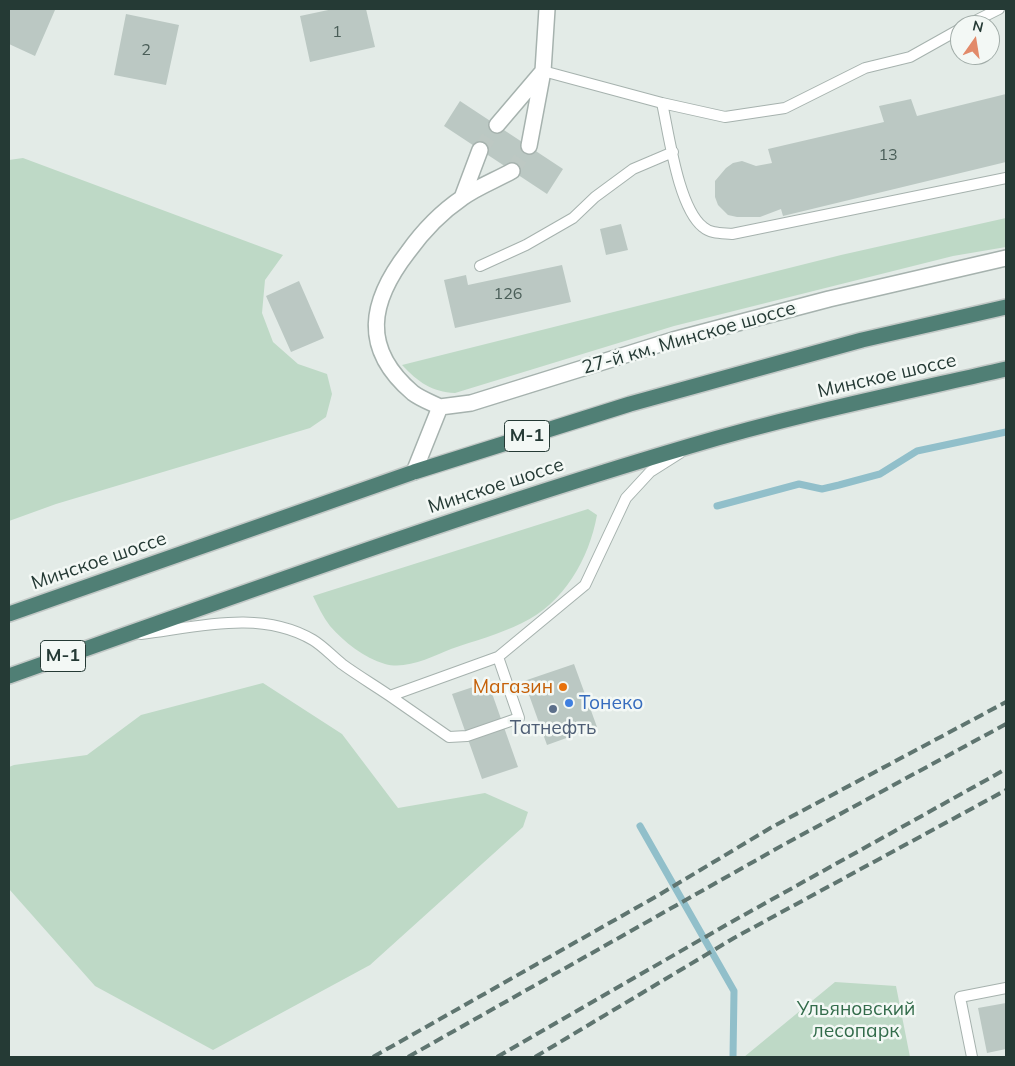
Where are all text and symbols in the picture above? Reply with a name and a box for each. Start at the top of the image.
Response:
north arrow [950,15,1000,65]
text: N [971,16,985,36]
house number: 1 [332,22,342,42]
house number: 2 [141,40,151,60]
house number: 13 [878,145,898,165]
house number: 126 [494,284,522,304]
street label: 27-й км, Минское шоссе [580,297,798,379]
street label: Минское шоссе [815,349,959,403]
road number: М-1 [504,421,550,452]
street label: Минское шоссе [425,453,567,519]
street label: Минское шоссе [28,527,170,595]
road number: М-1 [40,640,86,671]
place label: Магазин [473,676,553,698]
marker: Магазин [557,681,569,693]
place label: Тонеко [579,692,643,714]
marker: Тонеко [563,697,575,709]
marker: Татнефть [547,703,559,715]
place label: Татнефть [510,717,596,739]
park label: Ульяновский лесопарк [797,998,915,1042]

